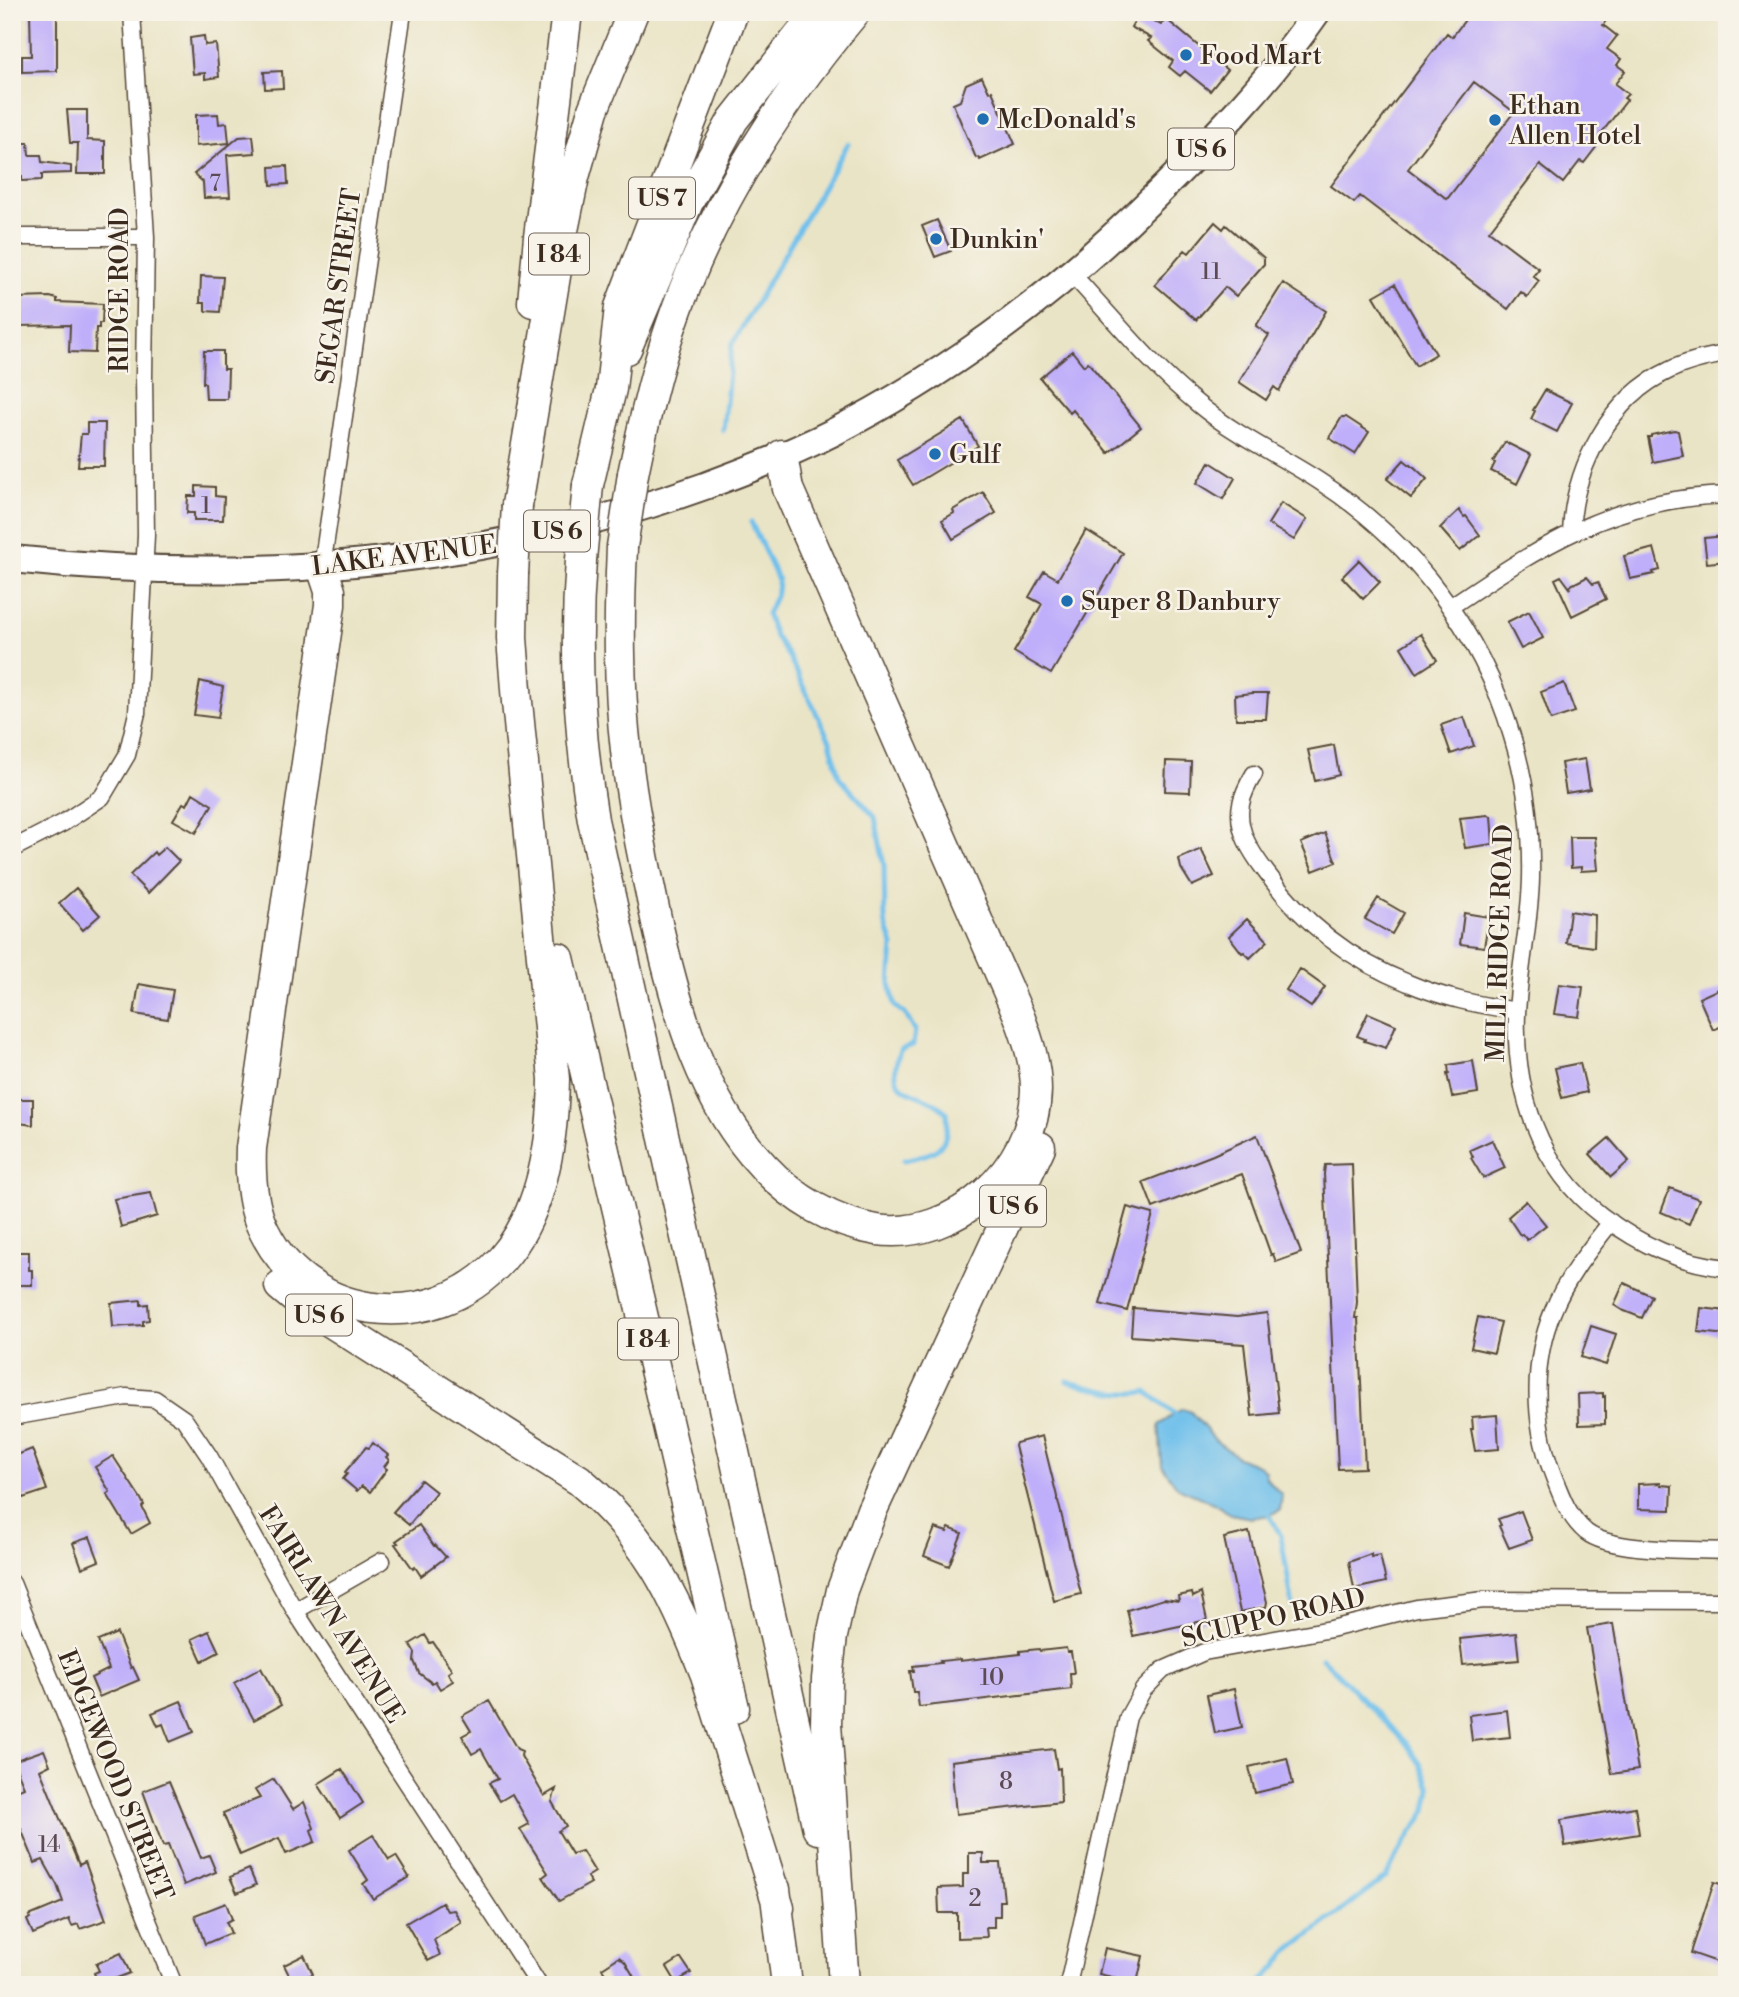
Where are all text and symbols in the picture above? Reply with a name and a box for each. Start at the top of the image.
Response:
place label: Food Mart [1200,40,1322,72]
marker: Food Mart [1178,47,1194,63]
place label: Ethan Allen Hotel [1508,90,1642,152]
place label: McDonald's [997,104,1136,136]
marker: McDonald's [975,111,991,127]
marker: Ethan Allen Hotel [1487,112,1503,128]
road number: US 6 [1168,128,1234,169]
house number: 7 [209,170,221,198]
road number: US 7 [629,178,695,218]
street label: SEGAR STREET [309,186,369,386]
street label: RIDGE ROAD [104,207,136,373]
place label: Dunkin' [950,224,1044,256]
marker: Dunkin' [928,231,944,247]
road number: I 84 [529,233,589,274]
house number: 11 [1201,258,1221,286]
place label: Gulf [949,439,1002,471]
marker: Gulf [927,446,943,462]
house number: 1 [201,492,211,520]
road number: US 6 [524,510,590,552]
street label: LAKE AVENUE [310,529,498,583]
place label: Super 8 Danbury [1081,586,1280,618]
marker: Super 8 Danbury [1059,593,1075,609]
street label: MILL RIDGE ROAD [1480,824,1520,1062]
road number: US 6 [980,1186,1046,1226]
road number: US 6 [286,1294,352,1336]
road number: I 84 [618,1318,678,1359]
street label: FAIRLAWN AVENUE [251,1500,411,1729]
street label: SCUPPO ROAD [1178,1581,1368,1655]
street label: EDGEWOOD STREET [50,1645,180,1906]
house number: 10 [980,1664,1004,1692]
house number: 8 [999,1768,1013,1796]
house number: 14 [38,1831,60,1859]
house number: 2 [968,1885,982,1913]

